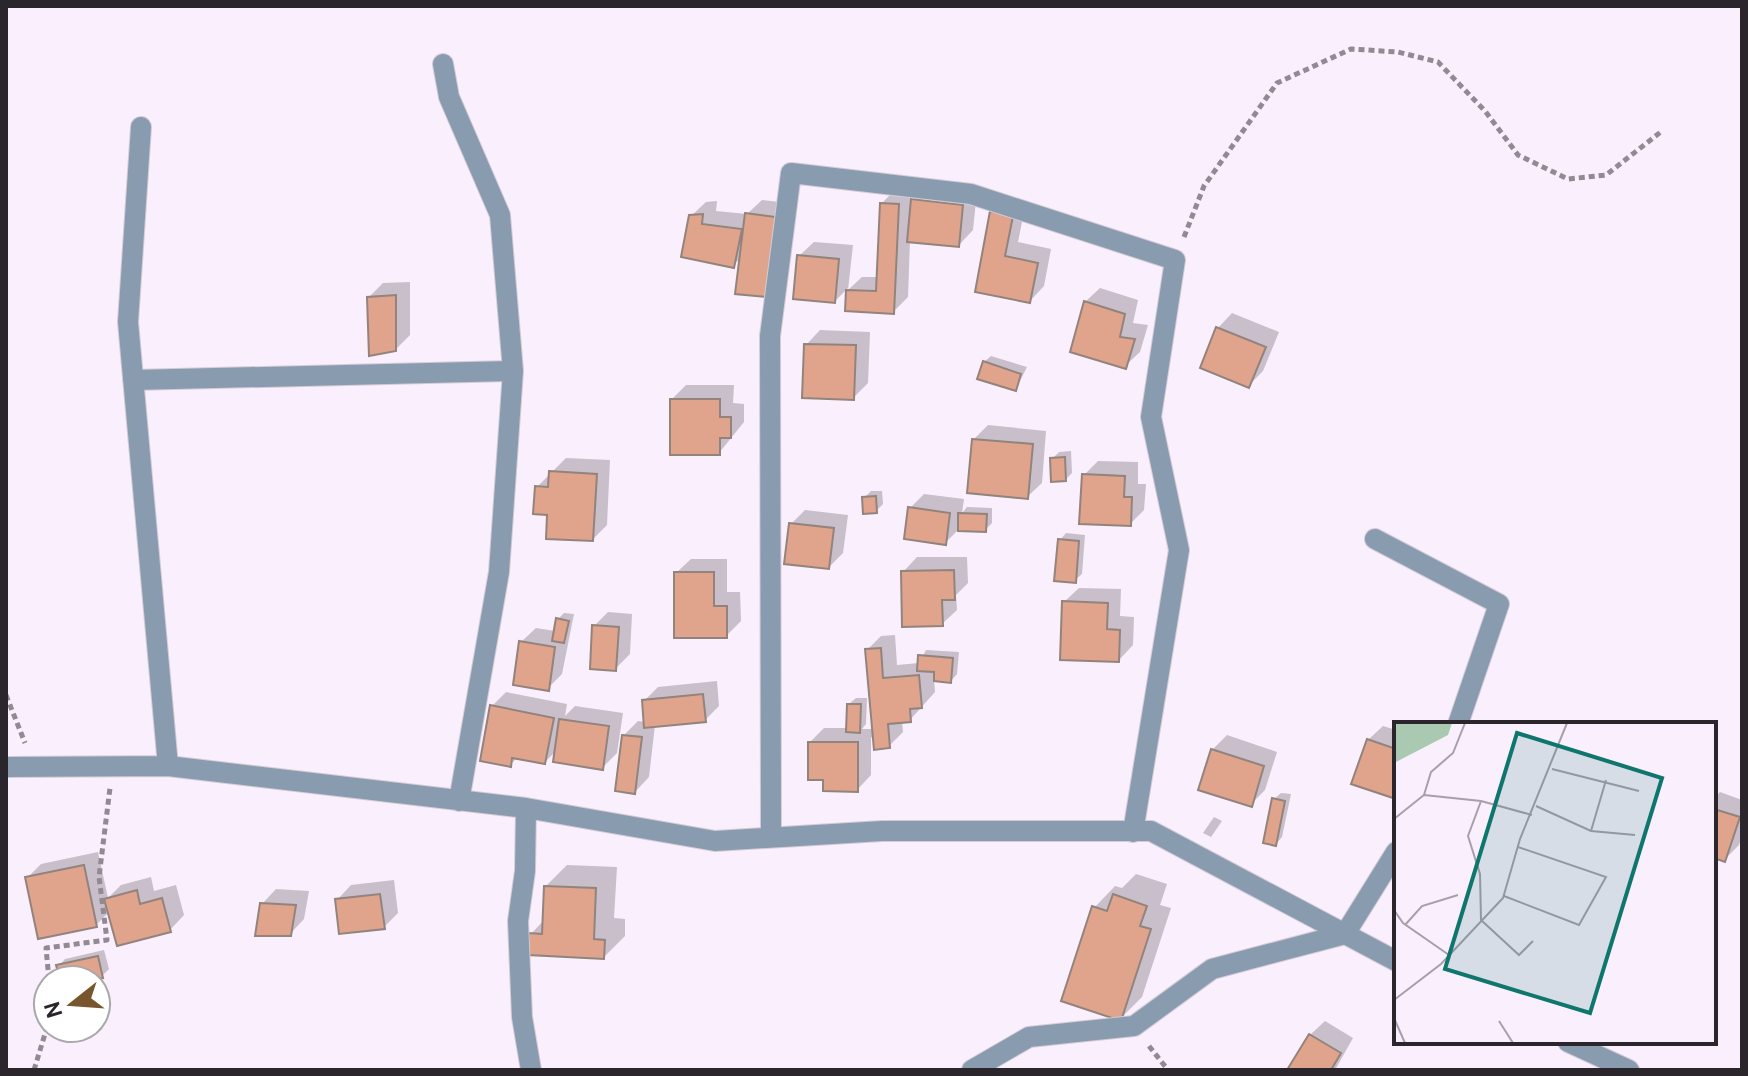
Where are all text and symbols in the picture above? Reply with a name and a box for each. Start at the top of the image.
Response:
inset map [1394,722,1716,1044]
north arrow [32,964,112,1044]
text: N [38,998,69,1021]

